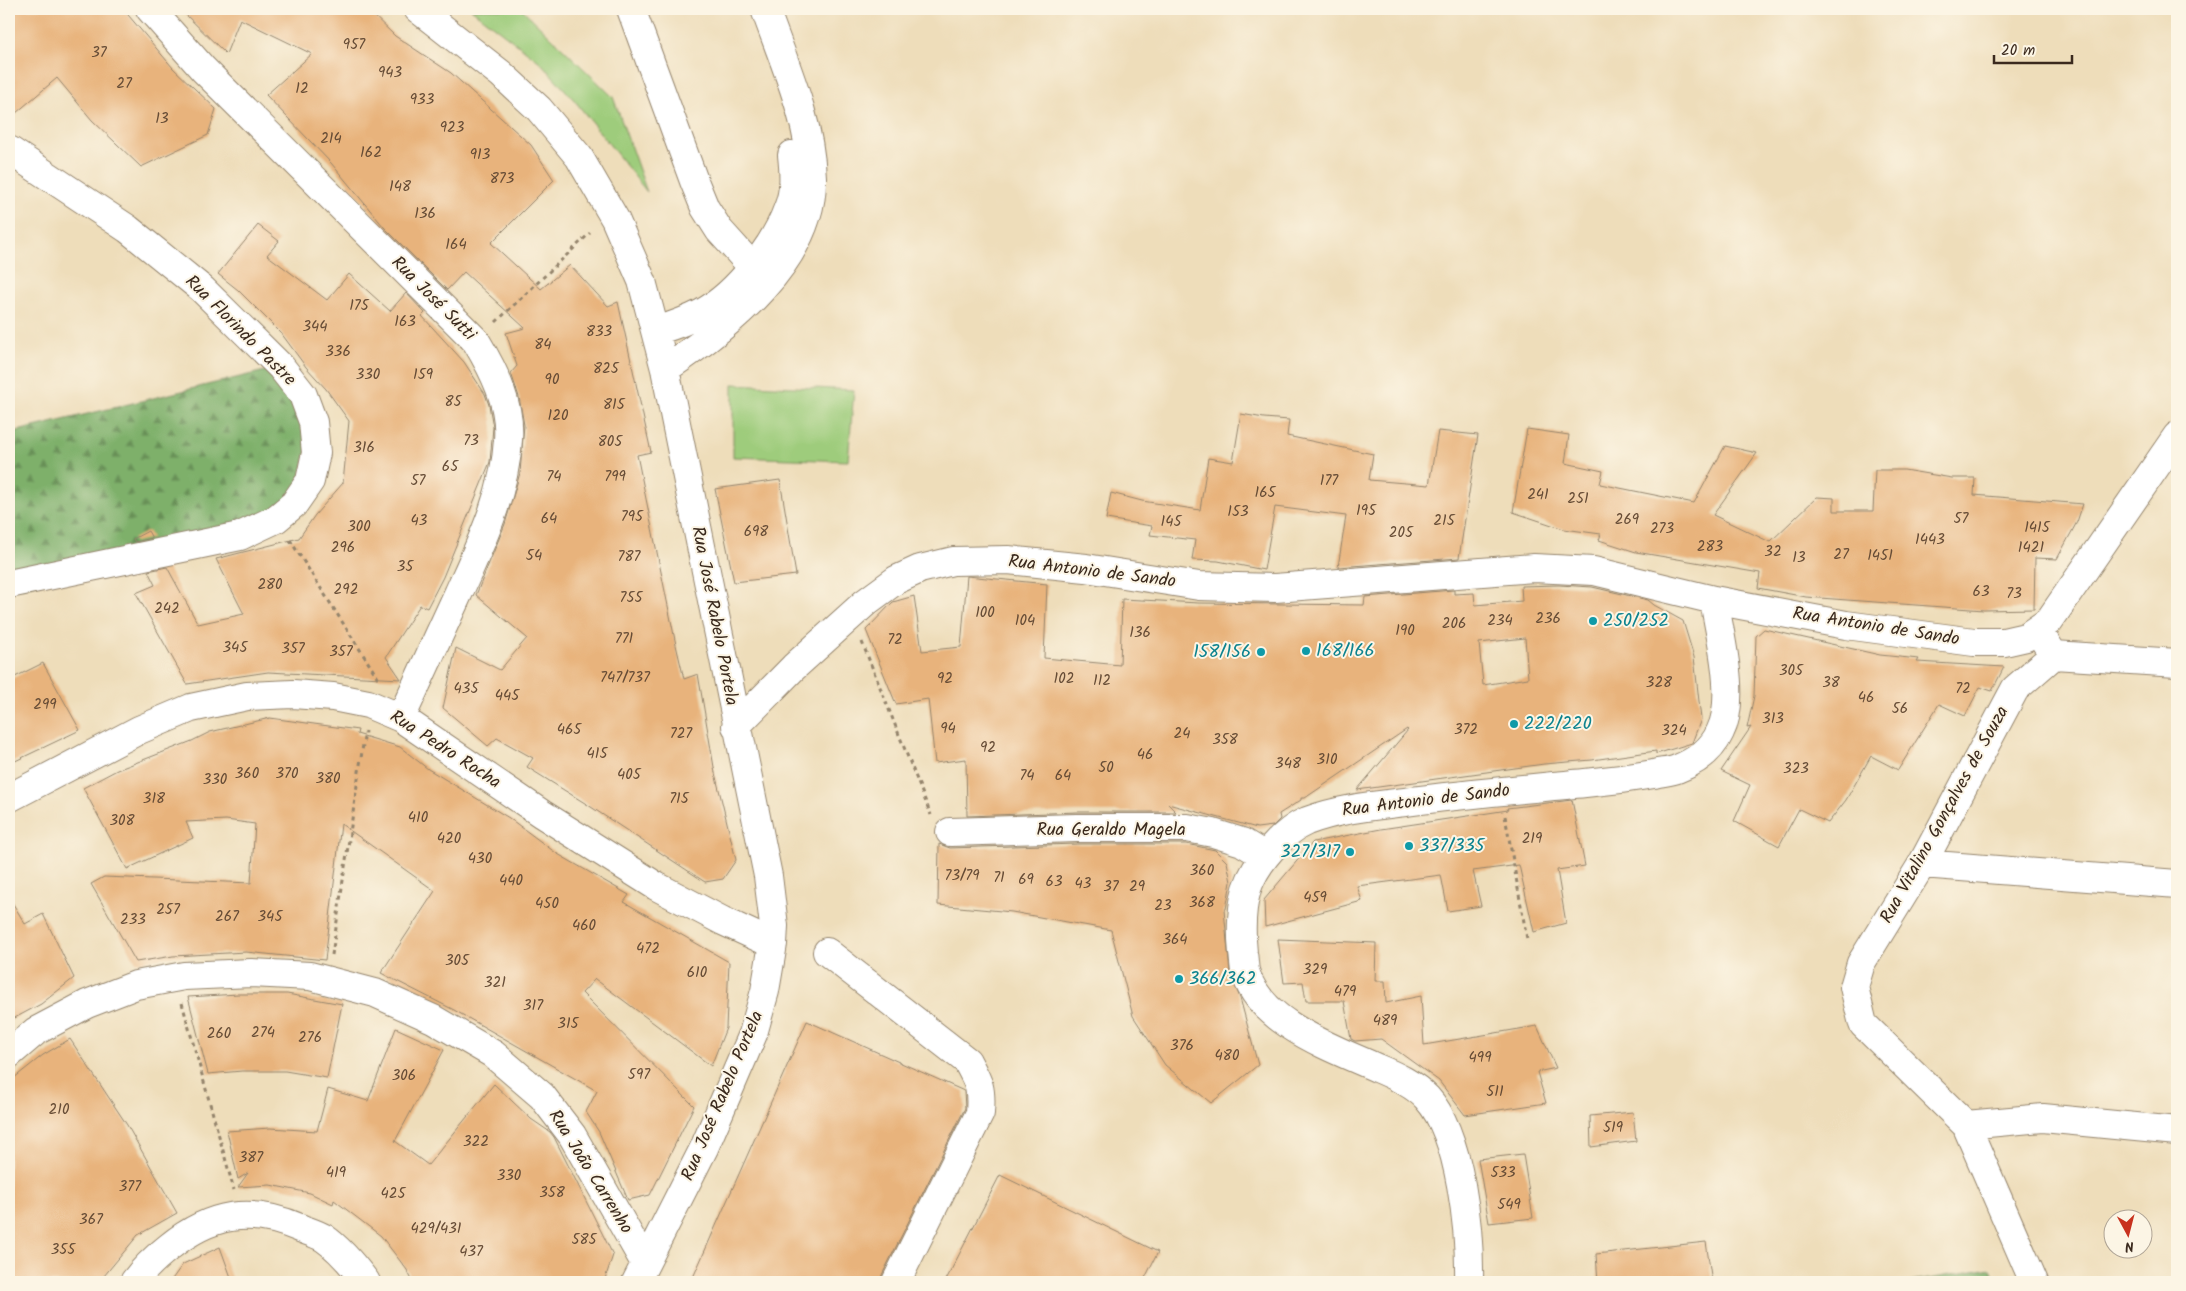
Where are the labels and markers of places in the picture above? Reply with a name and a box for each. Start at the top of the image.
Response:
place label: 250/252 [1603,607,1669,636]
marker: 250/252 [1587,615,1599,627]
place label: 168/166 [1316,637,1375,666]
place label: 158/156 [1193,638,1251,667]
marker: 168/166 [1300,645,1312,657]
marker: 158/156 [1255,646,1267,658]
place label: 222/220 [1524,710,1592,739]
marker: 222/220 [1508,718,1520,730]
place label: 337/335 [1419,832,1486,861]
place label: 327/317 [1280,838,1341,867]
marker: 337/335 [1403,840,1415,852]
marker: 327/317 [1344,846,1356,858]
place label: 366/362 [1189,965,1256,994]
marker: 366/362 [1173,973,1185,985]

